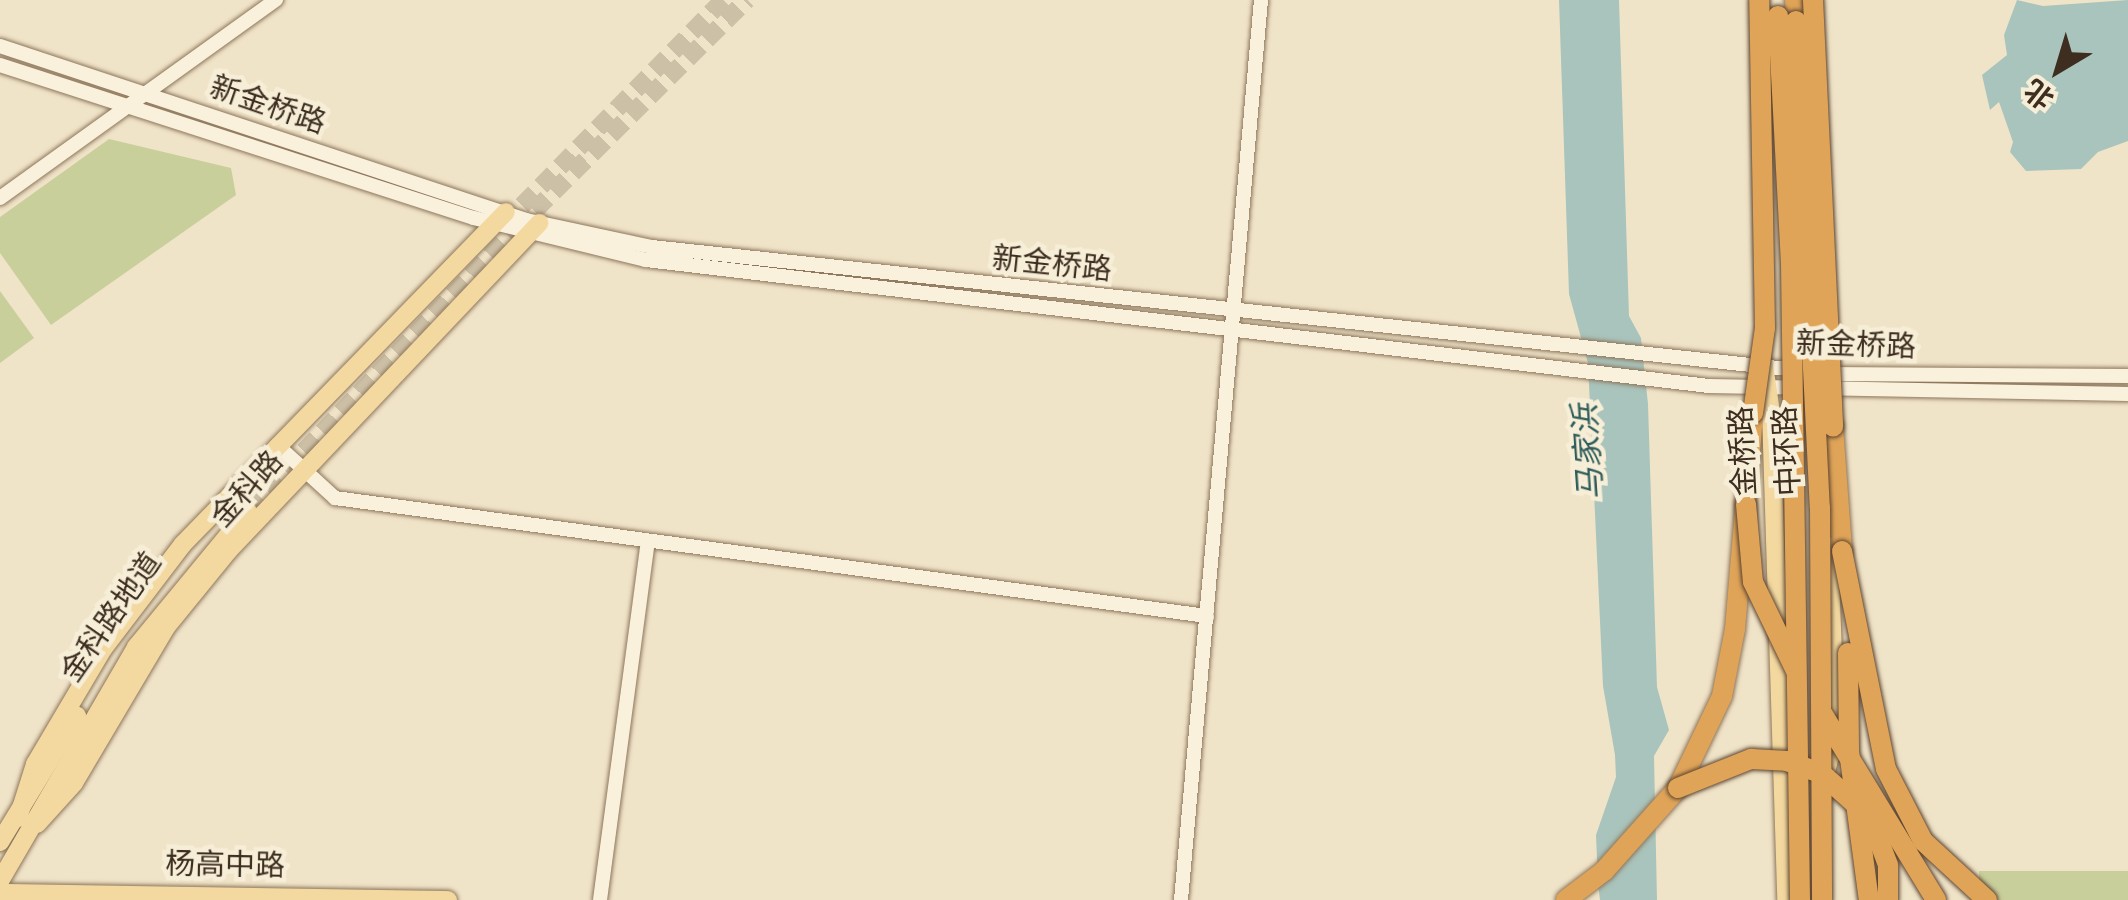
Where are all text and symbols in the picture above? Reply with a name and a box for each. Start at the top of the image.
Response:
north arrow [2008,20,2108,120]
street label: 新金桥路 [205,68,331,142]
text: 北 [2019,73,2060,115]
street label: 新金桥路 [990,240,1114,288]
street label: 新金桥路 [1795,325,1917,365]
water label: 马家浜 [1565,403,1611,501]
street label: 金桥路 [1723,405,1763,497]
street label: 中环路 [1767,405,1807,497]
street label: 金科路 [204,444,290,534]
street label: 金科路地道 [53,545,169,689]
street label: 杨高中路 [165,846,285,884]

